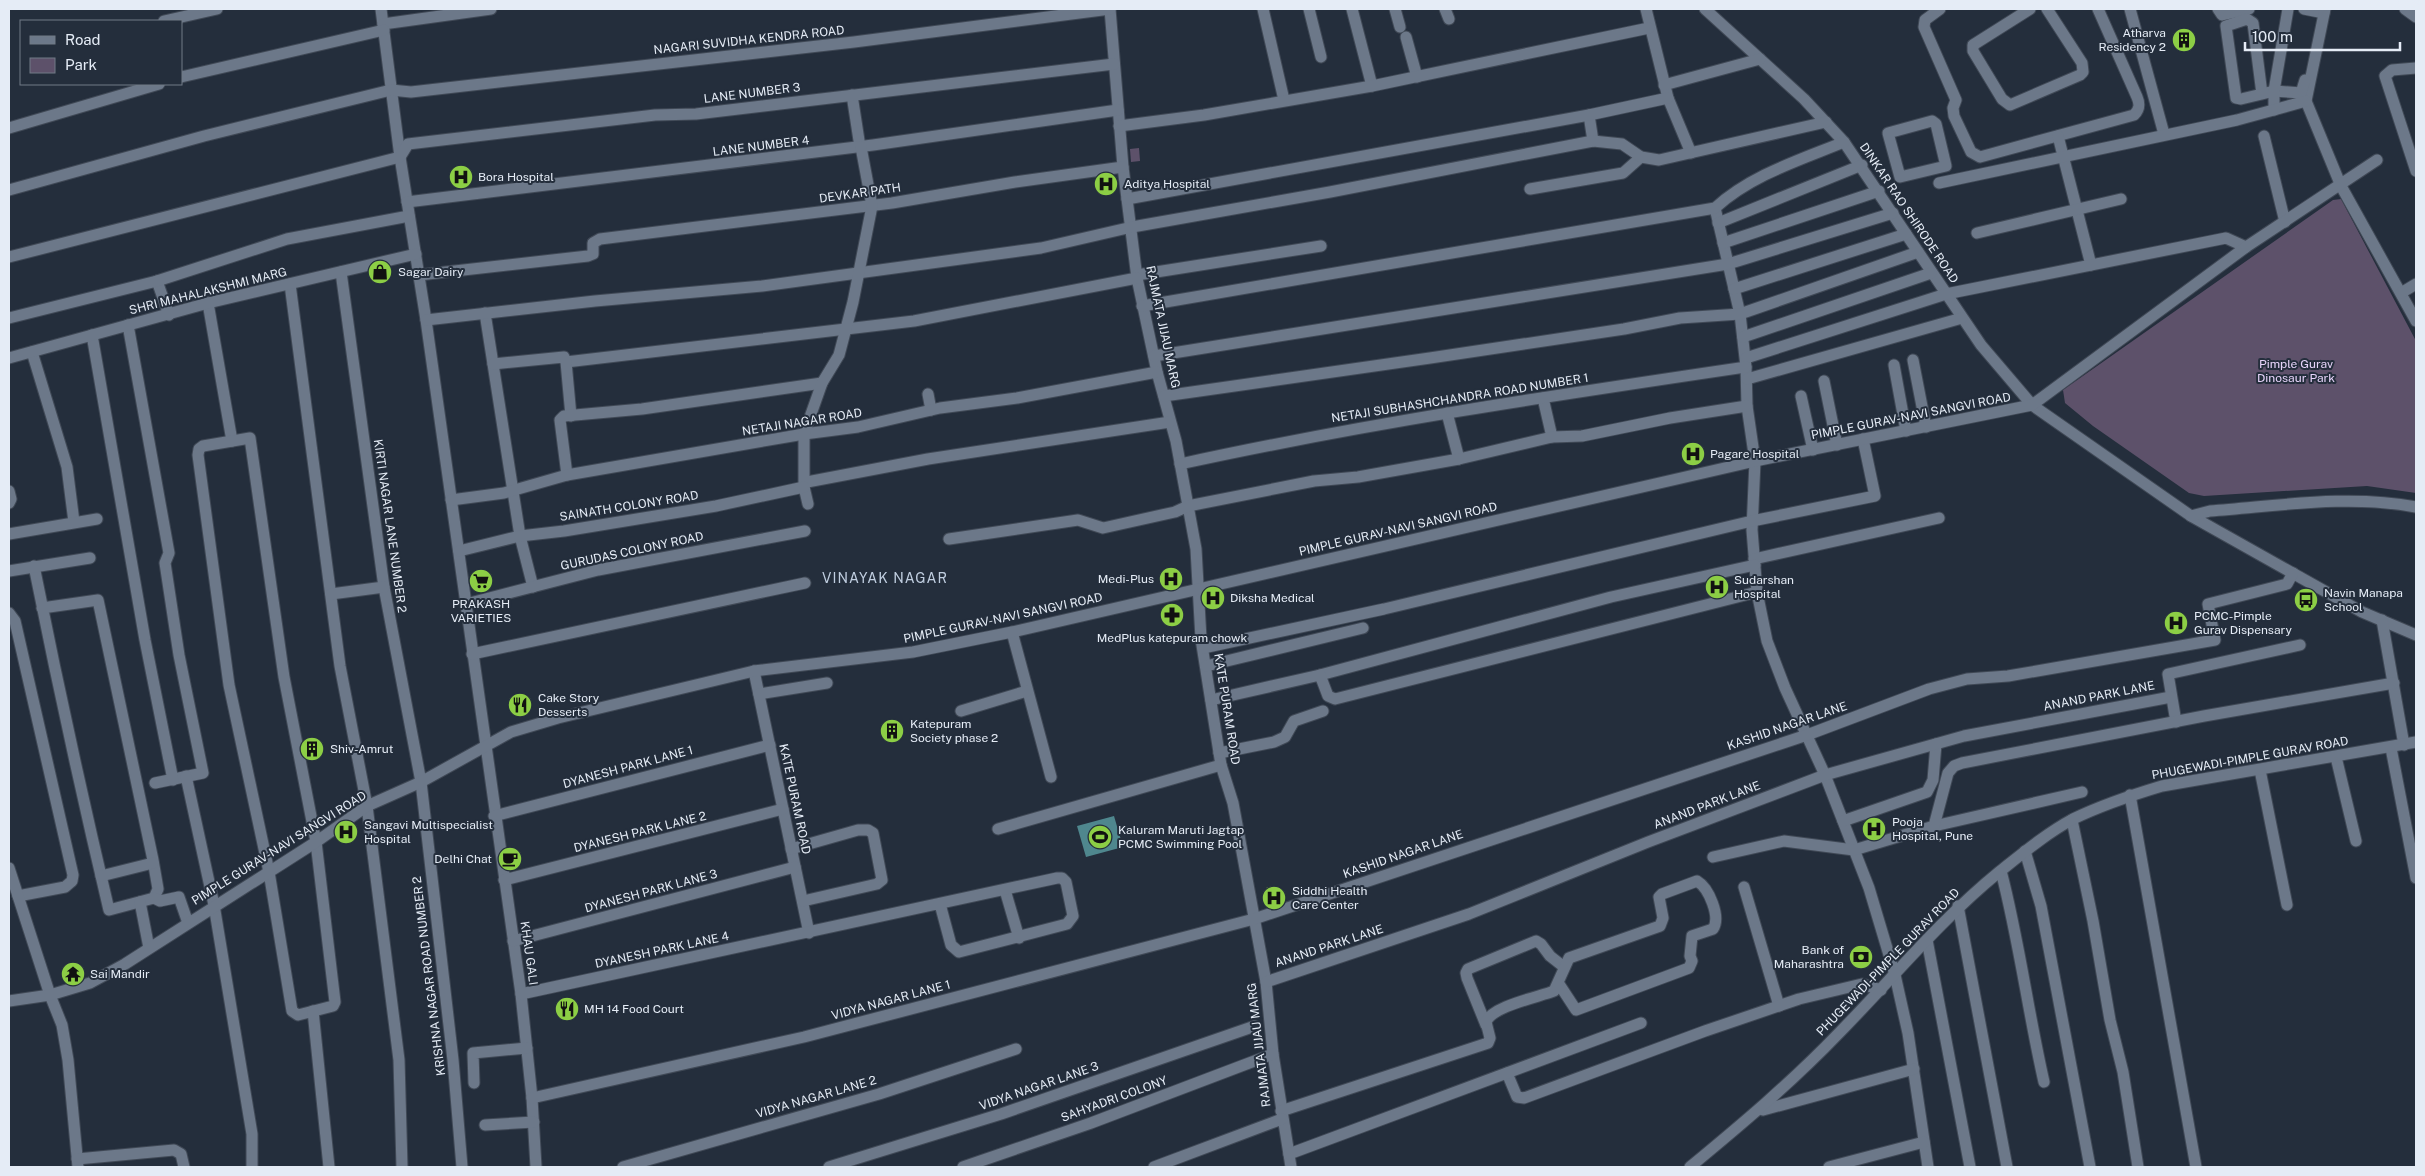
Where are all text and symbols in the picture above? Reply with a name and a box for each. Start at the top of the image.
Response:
legend [20,20,182,85]
scale bar [2245,20,2400,52]
street label: NAGARI SUVIDHA KENDRA ROAD [653,23,845,57]
place label: Atharva Residency 2 [2099,26,2166,54]
building icon: Atharva Residency 2 [2171,27,2197,53]
text: 100 m [2252,28,2293,45]
text: Road [65,31,101,48]
text: Park [65,56,97,73]
street label: LANE NUMBER 3 [703,80,801,106]
street label: LANE NUMBER 4 [712,133,811,159]
street label: DINKAR RAO SHIRODE ROAD [1857,140,1961,286]
hospital icon: Bora Hospital [448,164,474,190]
place label: Bora Hospital [478,170,554,184]
hospital icon: Aditya Hospital [1093,171,1119,197]
place label: Aditya Hospital [1124,177,1210,191]
street label: DEVKAR PATH [818,180,902,206]
shop icon: Sagar Dairy [367,259,393,285]
street label: SHRI MAHALAKSHMI MARG [128,265,288,317]
place label: Sagar Dairy [398,265,464,279]
street label: RAJMATA JIJAU MARG [1143,265,1183,389]
park label: Pimple Gurav Dinosaur Park [2257,357,2335,385]
street label: NETAJI SUBHASHCHANDRA ROAD NUMBER 1 [1330,371,1590,425]
street label: PIMPLE GURAV-NAVI SANGVI ROAD [1810,390,2012,442]
street label: NETAJI NAGAR ROAD [741,406,863,438]
street label: KIRTI NAGAR LANE NUMBER 2 [371,438,409,614]
hospital icon: Pagare Hospital [1680,441,1706,467]
place label: Pagare Hospital [1710,447,1800,461]
street label: SAINATH COLONY ROAD [559,488,699,524]
street label: PIMPLE GURAV-NAVI SANGVI ROAD [1297,499,1499,559]
street label: GURUDAS COLONY ROAD [559,529,705,573]
hospital icon: Medi-Plus [1158,566,1184,592]
supermarket icon: PRAKASH VARIETIES [468,568,494,594]
district label: VINAYAK NAGAR [822,570,948,586]
place label: Medi-Plus [1098,572,1154,586]
place label: Sudarshan Hospital [1734,573,1794,601]
hospital icon: Sudarshan Hospital [1704,574,1730,600]
hospital icon: Diksha Medical [1200,585,1226,611]
place label: Navin Manapa School [2324,586,2403,614]
bus stop icon: Navin Manapa School [2293,587,2319,613]
street label: PIMPLE GURAV-NAVI SANGVI ROAD [902,590,1104,646]
place label: Diksha Medical [1230,591,1315,605]
place label: PRAKASH VARIETIES [451,597,511,625]
pharmacy icon: MedPlus katepuram chowk [1159,602,1185,628]
place label: PCMC-Pimple Gurav Dispensary [2194,609,2292,637]
hospital icon: PCMC-Pimple Gurav Dispensary [2163,610,2189,636]
place label: MedPlus katepuram chowk [1097,631,1247,645]
street label: KATE PURAM ROAD [1211,652,1243,766]
street label: ANAND PARK LANE [2042,678,2156,714]
place label: Cake Story Desserts [538,691,600,719]
restaurant icon: Cake Story Desserts [507,692,533,718]
street label: KASHID NAGAR LANE [1725,699,1849,753]
place label: Katepuram Society phase 2 [910,717,998,745]
building icon: Katepuram Society phase 2 [879,718,905,744]
street label: PHUGEWADI-PIMPLE GURAV ROAD [2150,734,2350,782]
building icon: Shiv-Amrut [299,736,325,762]
place label: Shiv-Amrut [330,742,394,756]
street label: KATE PURAM ROAD [776,742,814,856]
street label: DYANESH PARK LANE 1 [562,743,694,791]
street label: ANAND PARK LANE [1652,778,1762,832]
street label: PIMPLE GURAV-NAVI SANGVI ROAD [189,788,369,908]
street label: DYANESH PARK LANE 2 [572,809,708,855]
place label: Pooja Hospital, Pune [1892,815,1973,843]
hospital icon: Pooja Hospital, Pune [1861,816,1887,842]
place label: Sangavi Multispecialist Hospital [364,818,493,846]
hospital icon: Sangavi Multispecialist Hospital [333,819,359,845]
place label: Kaluram Maruti Jagtap PCMC Swimming Pool [1118,823,1244,851]
sports icon: Kaluram Maruti Jagtap PCMC Swimming Pool [1087,824,1113,850]
street label: KASHID NAGAR LANE [1341,827,1465,881]
cafe icon: Delhi Chat [497,846,523,872]
place label: Delhi Chat [434,852,492,866]
street label: DYANESH PARK LANE 3 [583,867,719,915]
street label: KRISHNA NAGAR ROAD NUMBER 2 [410,875,448,1077]
place label: Siddhi Health Care Center [1292,884,1368,912]
hospital icon: Siddhi Health Care Center [1261,885,1287,911]
street label: PHUGEWADI-PIMPLE GURAV ROAD [1814,885,1962,1039]
street label: KHAU GALI [518,920,540,986]
street label: ANAND PARK LANE [1273,922,1385,970]
street label: DYANESH PARK LANE 4 [594,929,731,971]
place label: Bank of Maharashtra [1774,943,1844,971]
bank icon: Bank of Maharashtra [1848,944,1874,970]
temple icon: Sai Mandir [60,961,86,987]
place label: Sai Mandir [90,967,150,981]
street label: VIDYA NAGAR LANE 1 [830,977,952,1023]
street label: RAJMATA JIJAU MARG [1244,982,1274,1108]
restaurant icon: MH 14 Food Court [554,996,580,1022]
place label: MH 14 Food Court [584,1002,684,1016]
street label: VIDYA NAGAR LANE 3 [978,1059,1100,1113]
street label: VIDYA NAGAR LANE 2 [754,1073,878,1121]
street label: SAHYADRI COLONY [1059,1073,1170,1125]

